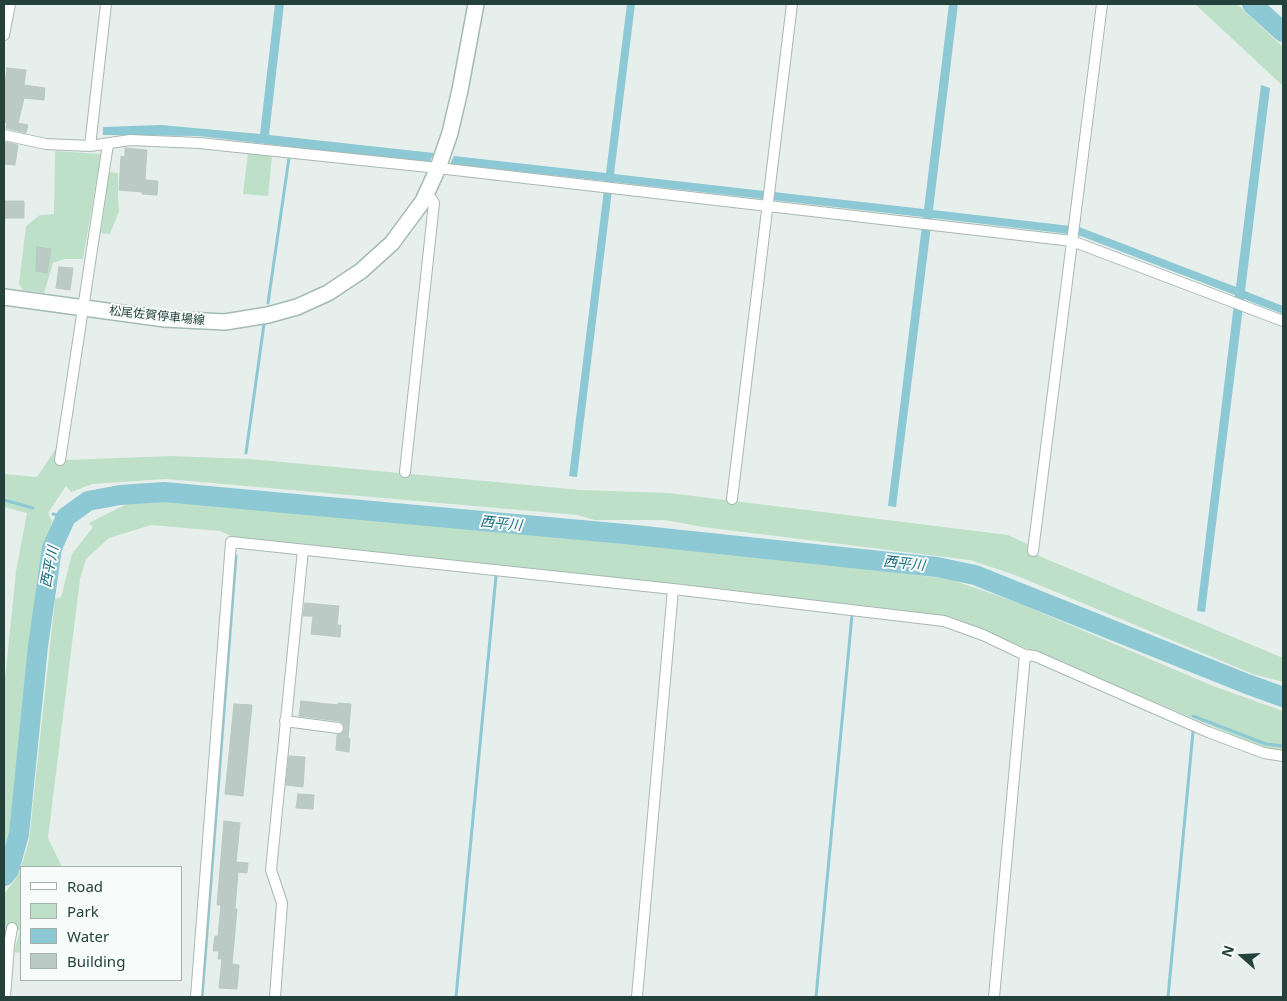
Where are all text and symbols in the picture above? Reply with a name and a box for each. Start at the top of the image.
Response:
street label: 松尾佐賀停車場線 [109,304,205,328]
water label: 西平川 [479,513,523,535]
water label: 西平川 [38,545,62,589]
water label: 西平川 [882,553,926,575]
legend [20,866,182,981]
text: Road [67,876,103,896]
text: Park [67,901,99,921]
text: Water [67,926,109,946]
north arrow [1217,931,1267,981]
text: N [1217,942,1238,959]
text: Building [67,951,125,971]

